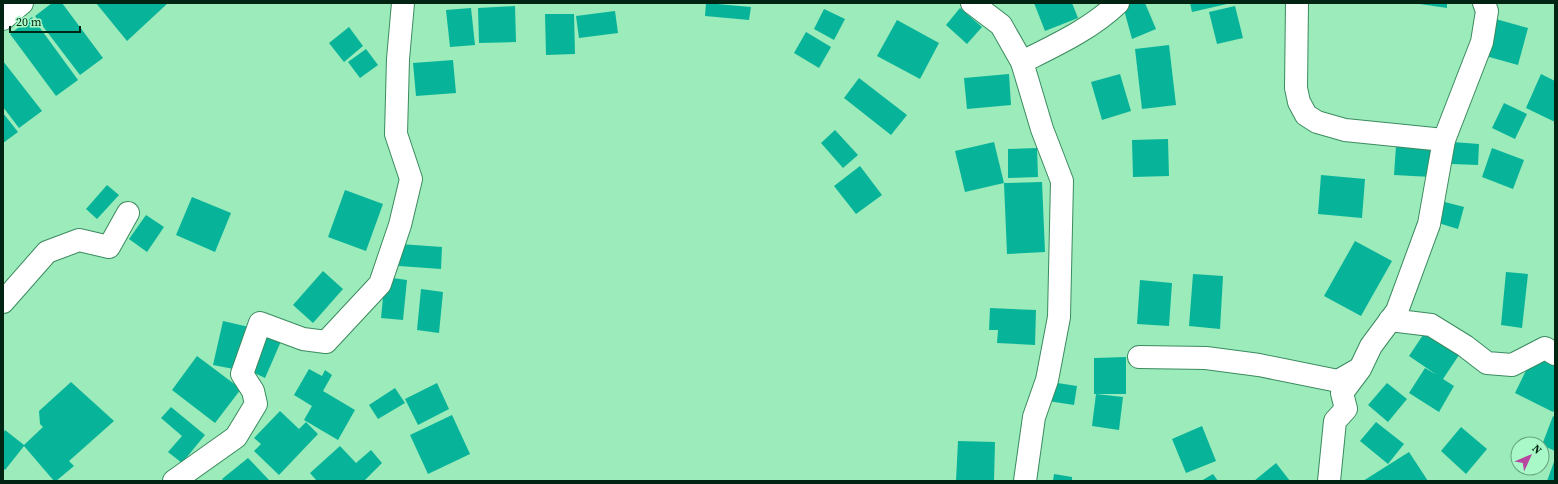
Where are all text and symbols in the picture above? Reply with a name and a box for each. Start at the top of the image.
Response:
scale bar [10,8,80,34]
text: 20 m [16,14,42,30]
north arrow [1510,436,1550,476]
text: N [1529,441,1545,457]

